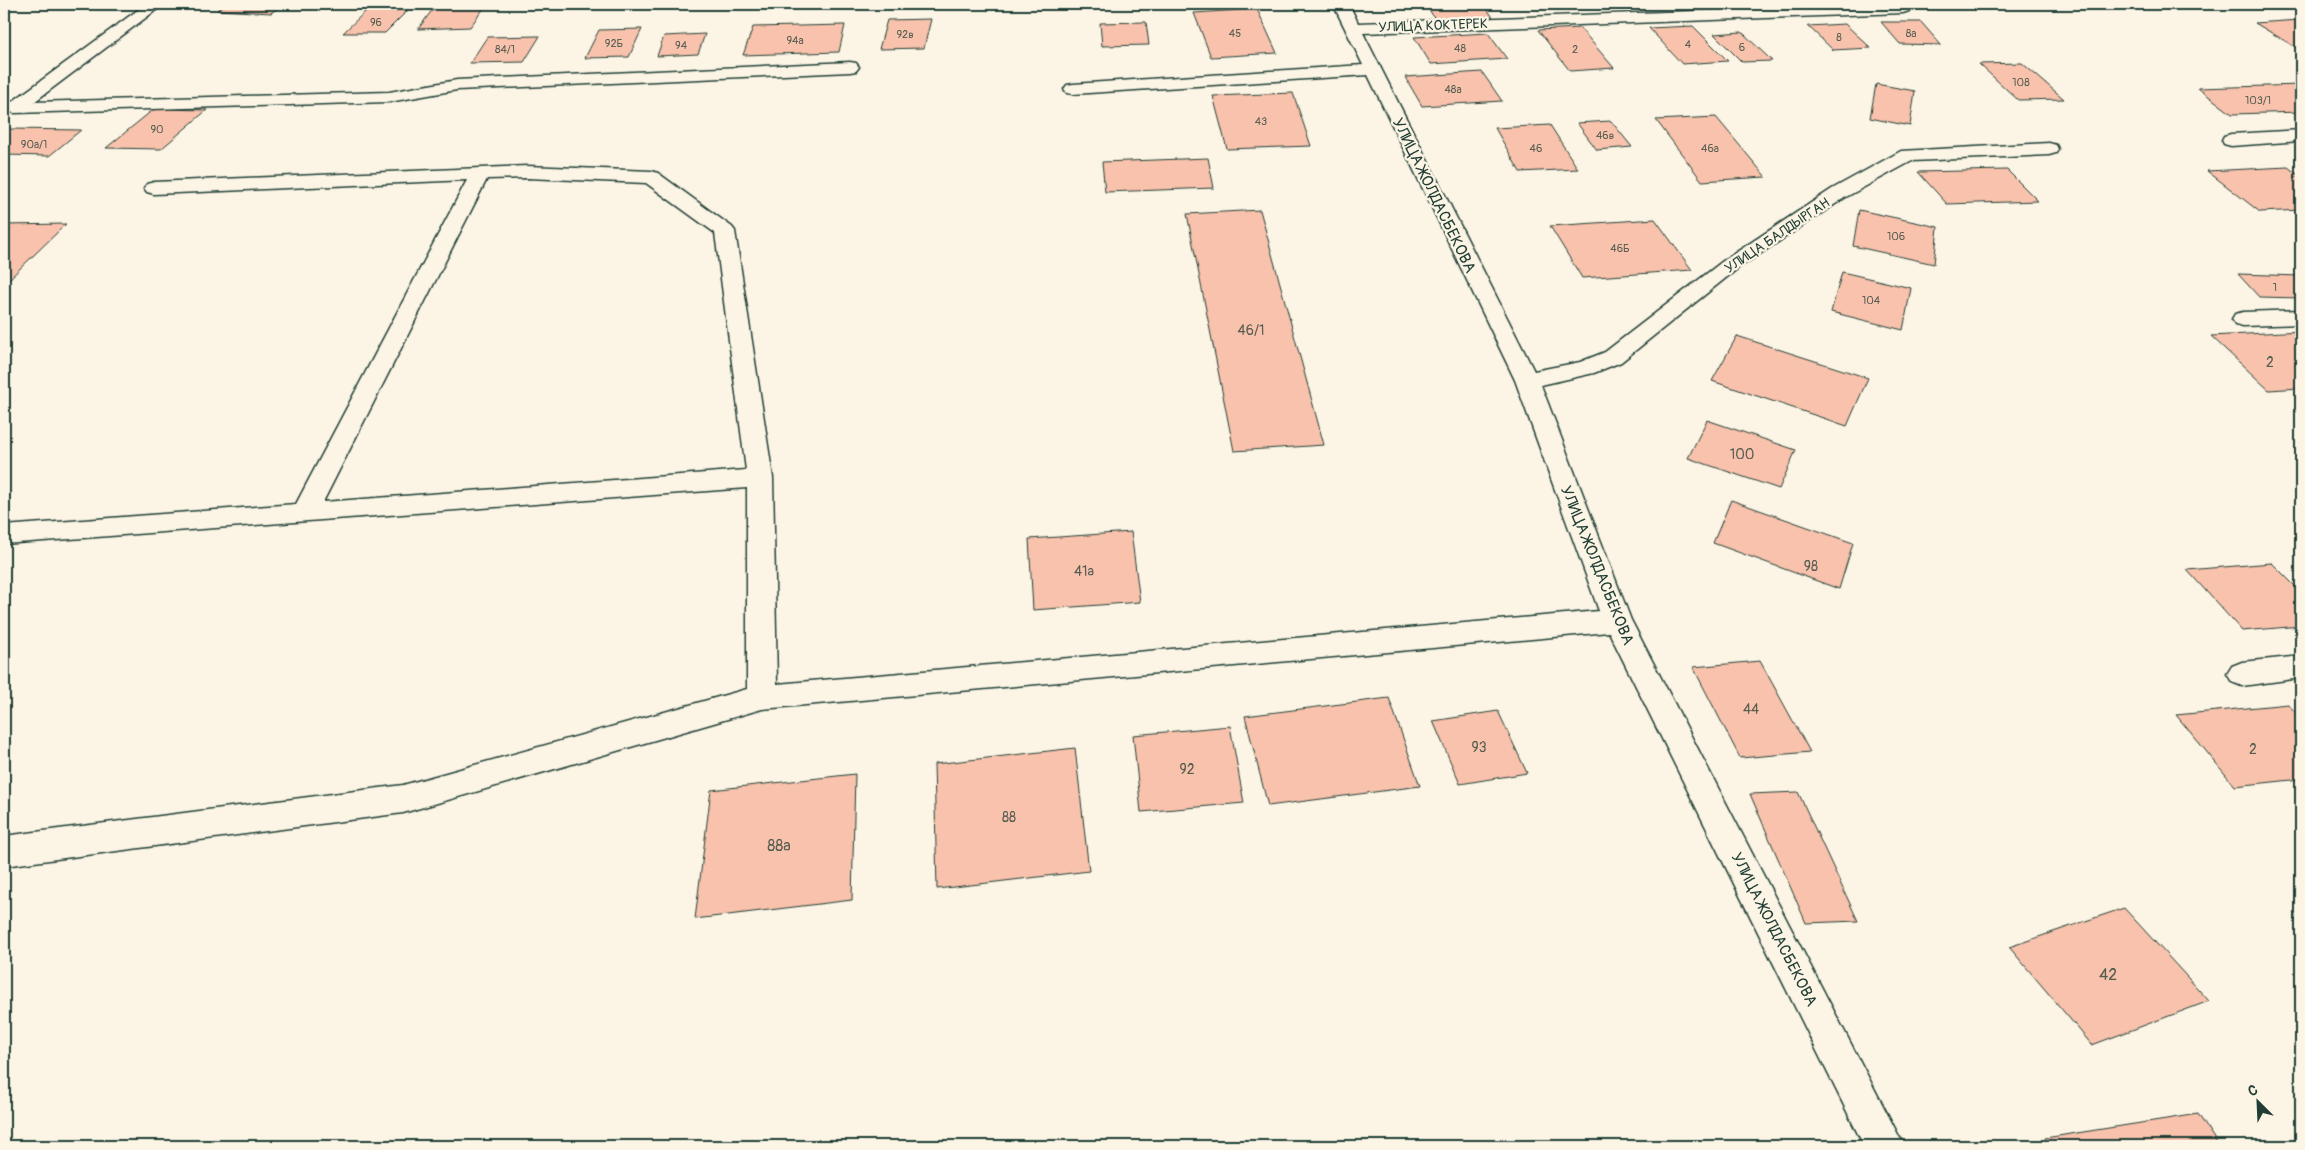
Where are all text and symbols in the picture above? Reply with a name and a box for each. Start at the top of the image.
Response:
street label: УЛИЦА КОКТЕРЕК [1378,15,1488,36]
house number: 96 [370,16,382,29]
house number: 45 [1229,27,1241,40]
house number: 8а [1906,27,1916,40]
house number: 92в [896,28,914,41]
house number: 8 [1836,31,1842,44]
house number: 94а [786,34,804,47]
house number: 92Б [605,37,623,50]
house number: 4 [1685,38,1692,51]
house number: 94 [675,39,688,52]
house number: 6 [1739,41,1745,54]
house number: 48 [1454,42,1466,55]
house number: 84/1 [495,43,515,56]
house number: 2 [1572,43,1578,56]
house number: 108 [2012,76,2030,89]
house number: 48а [1444,83,1462,96]
house number: 103/1 [2245,94,2271,107]
house number: 43 [1255,115,1267,128]
street label: УЛИЦА ЖОЛДАСБЕКОВА [1388,115,1480,276]
house number: 90 [150,123,164,136]
house number: 46в [1596,129,1614,142]
house number: 90а/1 [21,138,47,151]
house number: 46 [1530,142,1542,155]
house number: 46а [1701,142,1719,155]
street label: УЛИЦА БАЛДЫРГАН [1721,194,1833,277]
house number: 106 [1887,230,1905,243]
house number: 46Б [1610,242,1630,255]
house number: 1 [2273,281,2277,294]
house number: 104 [1862,294,1881,307]
house number: 46/1 [1238,322,1264,339]
house number: 2 [2266,354,2274,371]
house number: 100 [1730,446,1754,463]
street label: УЛИЦА ЖОЛДАСБЕКОВА [1556,483,1638,648]
house number: 98 [1804,558,1818,575]
house number: 41а [1074,563,1094,580]
house number: 44 [1743,701,1759,718]
house number: 93 [1471,739,1487,756]
house number: 2 [2249,741,2257,758]
house number: 92 [1179,761,1195,778]
house number: 88 [1002,809,1016,826]
house number: 88а [767,836,791,856]
street label: УЛИЦА ЖОЛДАСБЕКОВА [1727,849,1822,1010]
house number: 42 [2099,965,2117,985]
north arrow [2232,1078,2282,1128]
text: С [2246,1081,2261,1100]

